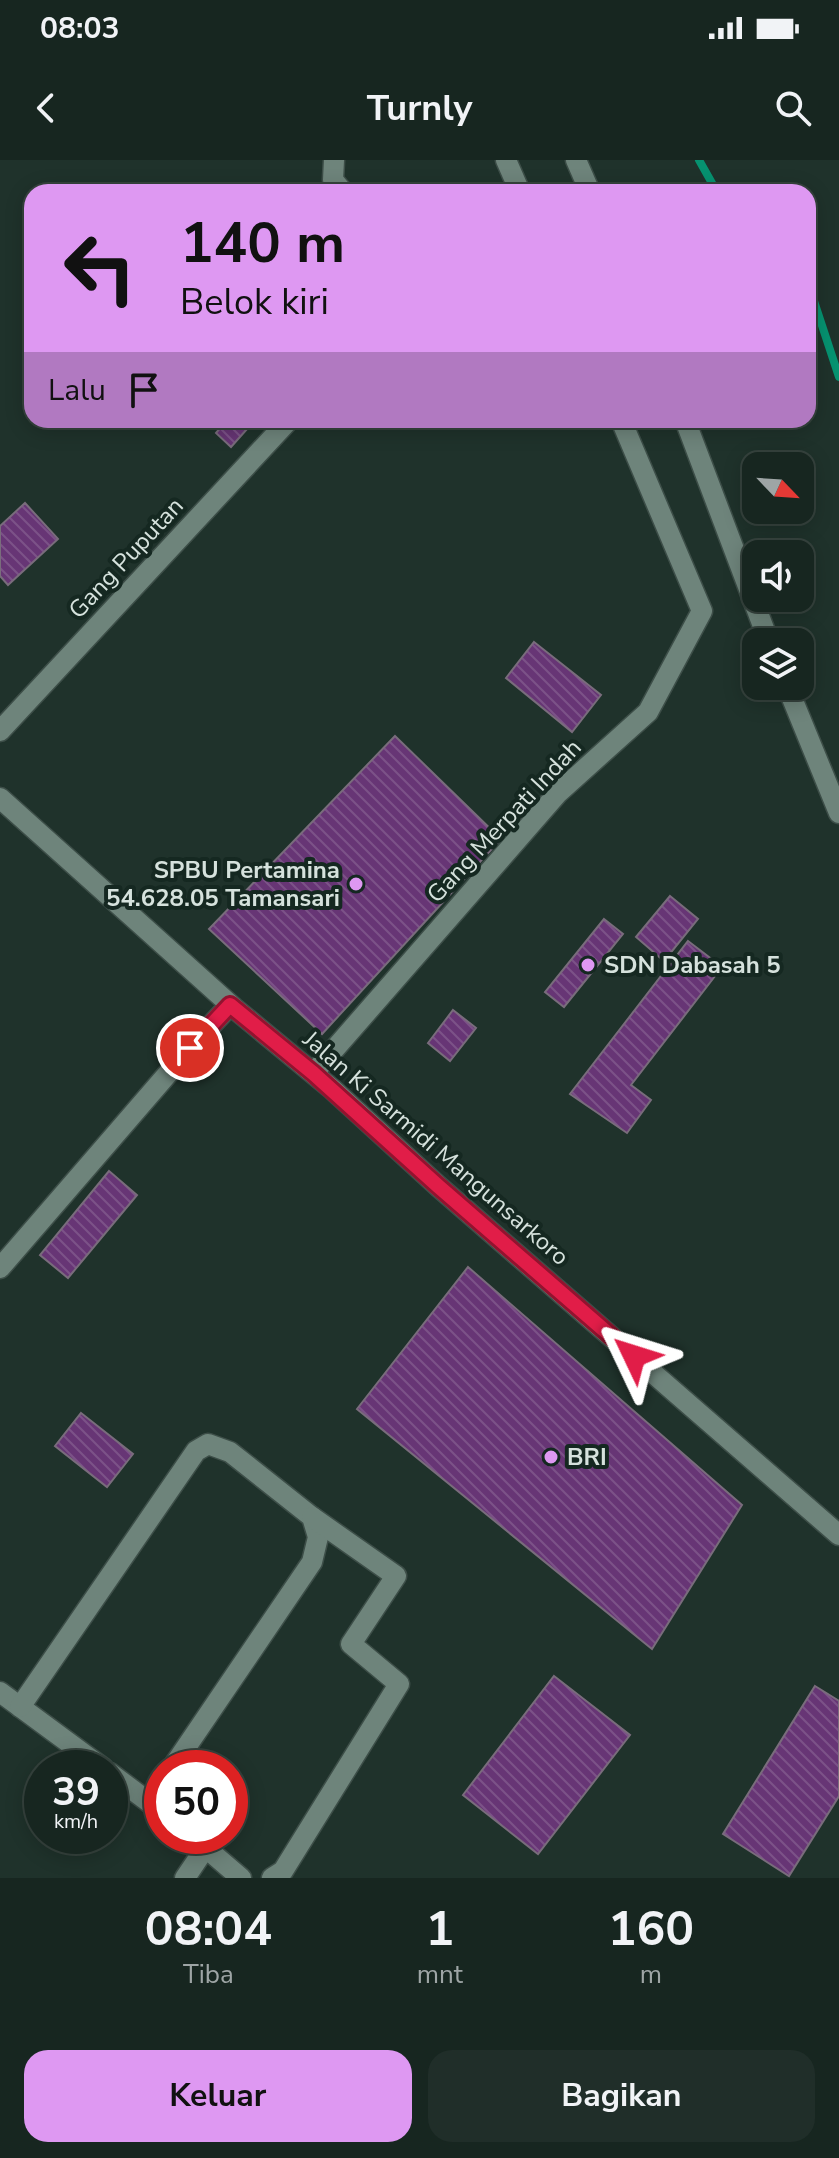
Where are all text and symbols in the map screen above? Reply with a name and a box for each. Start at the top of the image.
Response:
text: 08:03 [40,8,119,49]
text: Turnly [367,84,472,133]
icon: back [24,86,68,130]
icon: search [771,86,815,130]
text: 140 m [180,205,345,282]
icon: left [48,216,152,320]
text: Belok kiri [180,278,329,327]
icon: arrive [122,368,166,412]
text: Lalu [48,370,106,411]
north arrow [742,452,814,524]
map controls [742,452,814,700]
street label: Gang Puputan [62,491,190,625]
button: sound [742,540,814,612]
button: layers [742,628,814,700]
street label: Gang Merpati Indah [420,732,588,910]
place label: SPBU Pertamina 54.628.05 Tamansari [106,854,340,914]
marker: SPBU Pertamina 54.628.05 Tamansari [347,875,365,893]
place label: SDN Dabasah 5 [604,949,781,981]
marker: SDN Dabasah 5 [579,956,597,974]
pin [156,1014,224,1082]
street label: Jalan Ki Sarmidi Mangunsarkoro [296,1023,576,1272]
icon: arrive [168,1026,212,1070]
position arrow [592,1314,676,1398]
place label: BRI [567,1441,607,1473]
marker: BRI [542,1448,560,1466]
speed limit sign: 50 [144,1750,248,1854]
text: 39 [52,1765,100,1819]
text: km/h [54,1808,98,1835]
text: 08:04 [145,1896,272,1962]
text: 1 [425,1896,454,1962]
text: 160 [608,1896,694,1962]
text: Tiba [183,1957,234,1992]
text: mnt [417,1957,463,1992]
text: m [640,1957,662,1992]
button: Keluar [24,2050,412,2142]
button: Bagikan [428,2050,815,2142]

